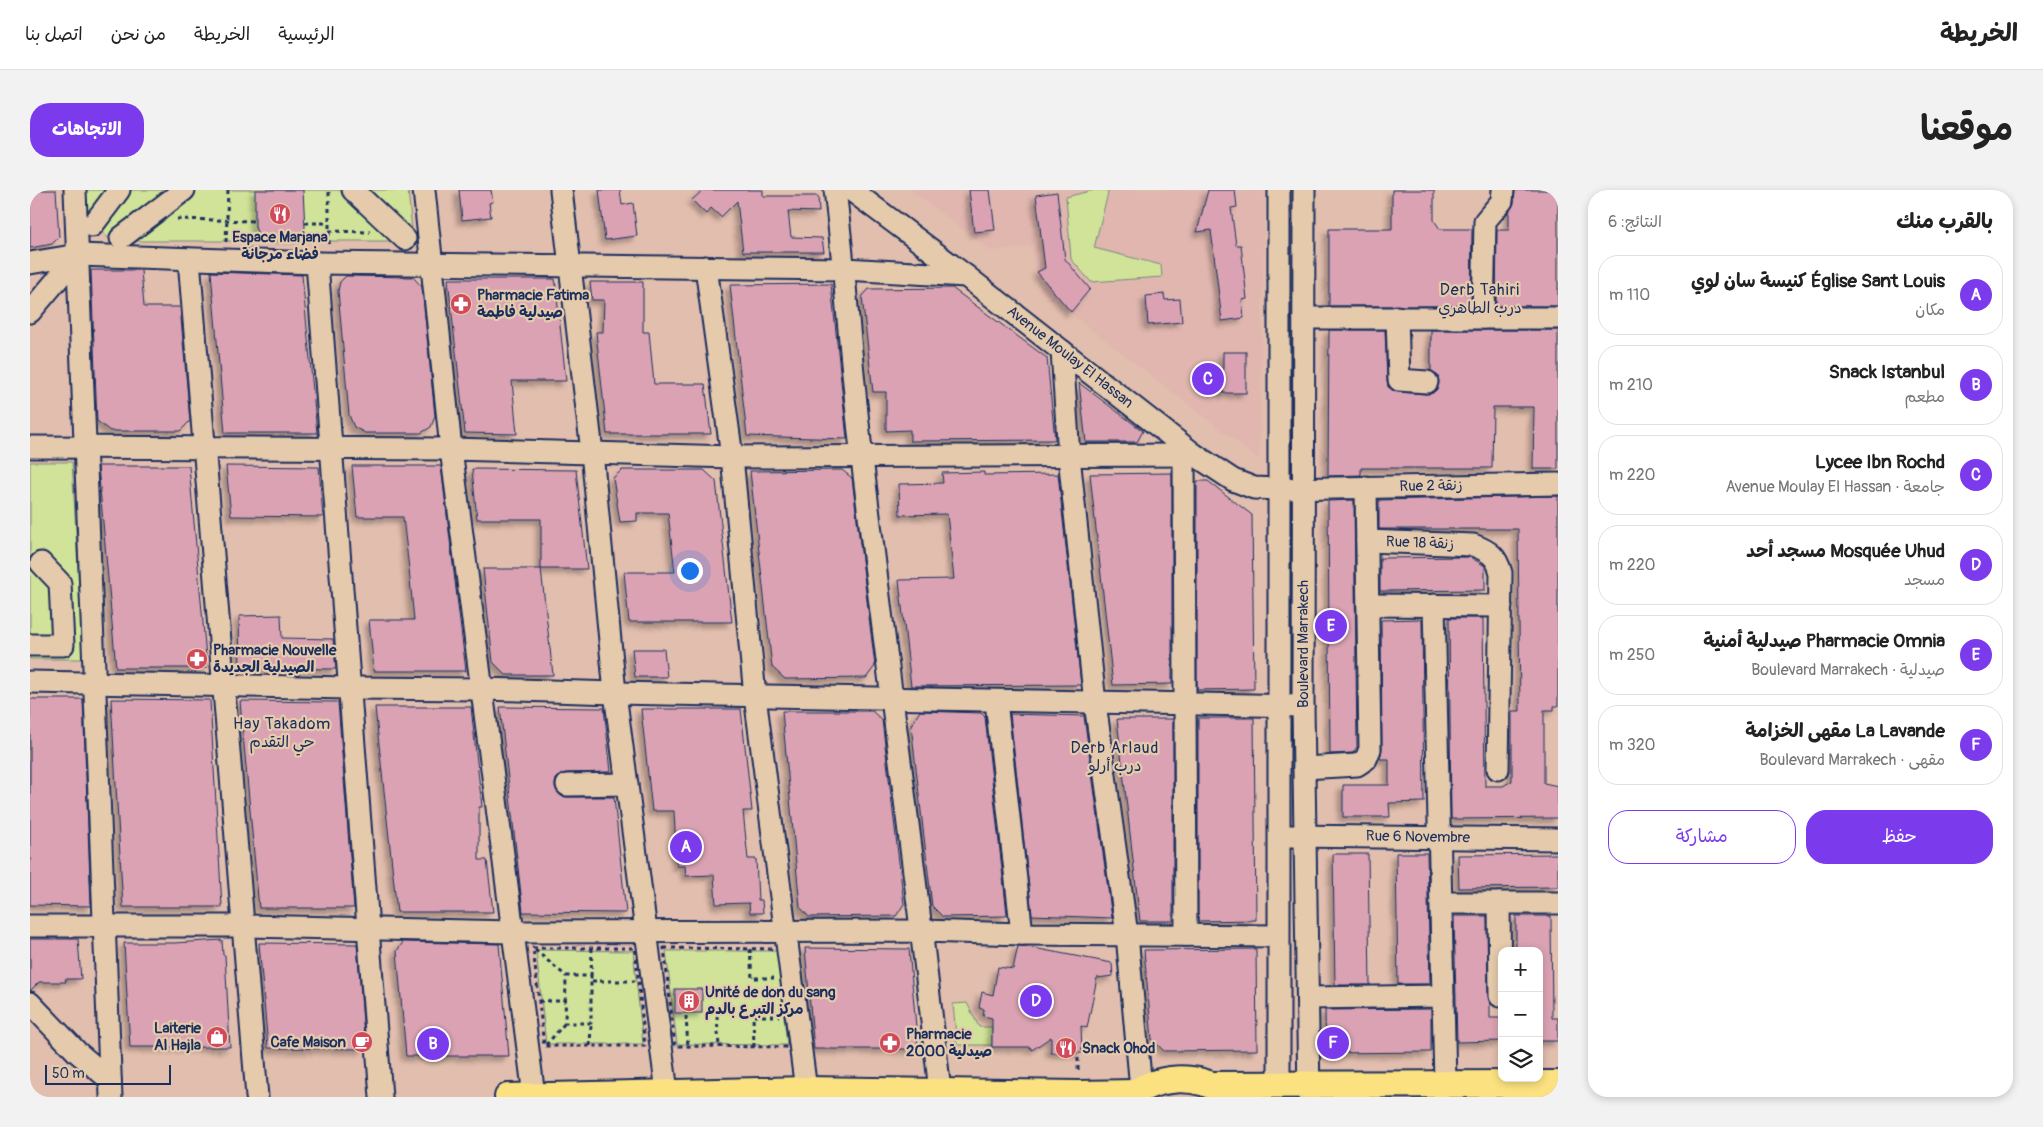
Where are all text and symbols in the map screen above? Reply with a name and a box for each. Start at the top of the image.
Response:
text: الخريطة [1940,19,2018,48]
text: اتصل بنا [25,23,83,46]
text: من نحن [111,23,166,46]
text: الخريطة [194,23,250,46]
text: الرئيسية [278,23,335,46]
button: الاتجاهات [30,103,144,157]
text: موقعنا [1920,107,2013,151]
restaurant icon: Espace Marjana فضاء مرجانة [268,202,292,226]
text: بالقرب منك [1896,208,1993,235]
text: النتائج: 6 [1608,212,1662,232]
place label: Espace Marjana فضاء مرجانة [232,228,328,264]
text: Église Sant Louis كنيسة سان لوي [1691,269,1945,293]
district label: Derb Tahiri درب الطاهري [1438,280,1522,319]
text: 110 m [1609,285,1650,305]
text: A [1971,285,1981,305]
place label: Pharmacie Fatima صيدلية فاطمة [477,286,589,322]
pharmacy icon: Pharmacie Fatima صيدلية فاطمة [449,292,473,316]
text: مكان [1915,300,1945,320]
street label: Avenue Moulay El Hassan [1003,302,1137,412]
pin: C [1192,360,1224,398]
text: Snack Istanbul [1829,360,1945,384]
text: 210 m [1609,375,1653,395]
text: B [1971,375,1981,395]
text: مطعم [1905,387,1945,407]
text: Lycee Ibn Rochd [1815,450,1945,474]
text: 220 m [1609,465,1656,485]
text: C [1971,465,1981,485]
street label: Rue 2 زنقة [1399,476,1463,496]
text: جامعة · Avenue Moulay El Hassan [1725,477,1945,497]
street label: Rue 18 زنقة [1386,532,1454,554]
text: Mosquée Uhud مسجد أحد [1746,539,1945,563]
text: 220 m [1609,555,1656,575]
text: D [1971,555,1981,575]
your location [677,558,703,584]
text: مسجد [1904,570,1945,590]
street label: Boulevard Marrakech [1294,580,1313,708]
pin: E [1315,607,1347,645]
text: Pharmacie Omnia صيدلية أمنية [1703,629,1945,653]
place label: Pharmacie Nouvelle الصيدلية الجديدة [213,641,337,677]
text: 250 m [1609,645,1655,665]
text: E [1972,645,1980,665]
pharmacy icon: Pharmacie Nouvelle الصيدلية الجديدة [185,647,209,671]
text: صيدلية · Boulevard Marrakech [1751,660,1945,680]
district label: Hay Takadom حي التقدم [233,714,331,756]
text: La Lavande مقهى الخزامة [1745,719,1945,743]
text: 320 m [1609,735,1656,755]
text: F [1971,735,1981,755]
district label: Derb Arlaud درب أرلو [1071,738,1159,776]
text: مقهى · Boulevard Marrakech [1760,750,1945,770]
button: مشاركة [1608,810,1796,864]
button: حفظ [1806,810,1993,864]
street label: Rue 6 Novembre [1366,827,1471,847]
pin: A [670,828,702,866]
map controls [1498,947,1543,1082]
button: + [1498,947,1543,992]
pin: D [1020,982,1052,1020]
place label: Unité de don du sang مركز التبرع بالدم [705,983,836,1020]
building icon: Unité de don du sang مركز التبرع بالدم [677,989,701,1013]
button: − [1498,992,1543,1037]
place label: Laiterie Al Hajla [154,1019,202,1055]
pin: F [1317,1024,1349,1062]
shop icon: Laiterie Al Hajla [205,1025,229,1049]
pin: B [417,1025,449,1063]
place label: Pharmacie 2000 صيدلية [906,1025,992,1061]
cafe icon: Cafe Maison [350,1030,374,1054]
pharmacy icon: Pharmacie 2000 صيدلية [878,1031,902,1055]
place label: Cafe Maison [270,1033,347,1052]
restaurant icon: Snack Ohod [1054,1036,1078,1060]
button: layers [1498,1037,1543,1082]
place label: Snack Ohod [1082,1039,1155,1058]
scale bar [45,1062,171,1085]
text: 50 m [52,1065,85,1082]

